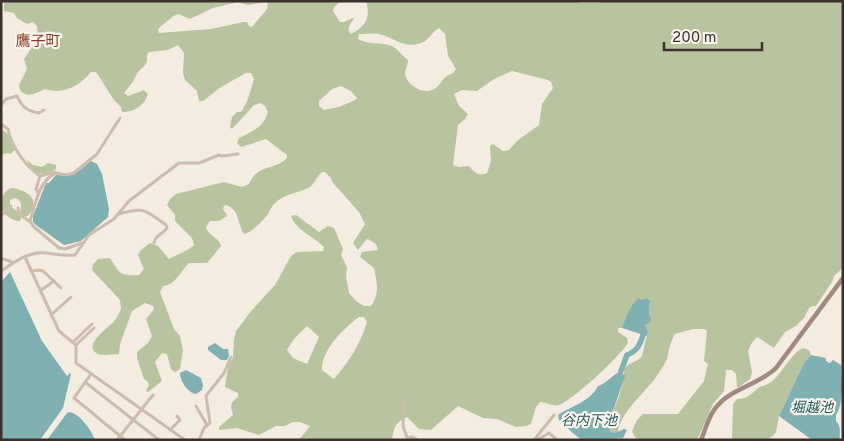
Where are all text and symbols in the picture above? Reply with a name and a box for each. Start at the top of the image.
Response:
scale bar [664,20,762,52]
text: 200 m [672,29,717,48]
district label: 鷹子町 [15,33,61,52]
water label: 堀越池 [791,400,835,417]
water label: 谷内下池 [561,413,619,430]

